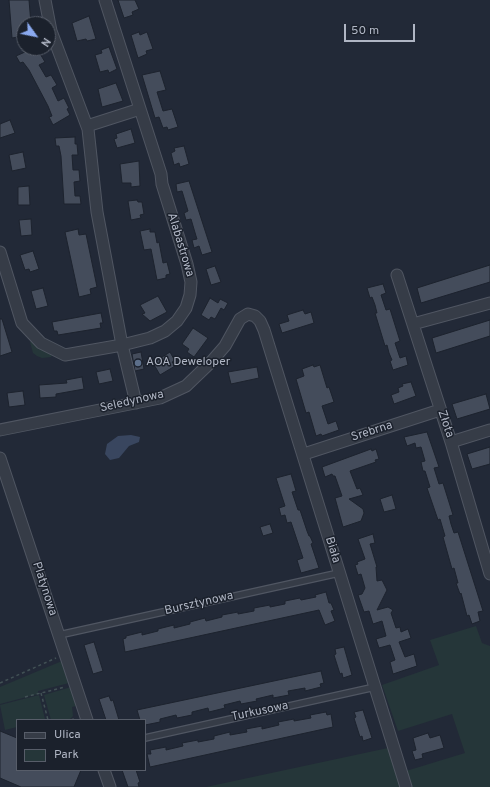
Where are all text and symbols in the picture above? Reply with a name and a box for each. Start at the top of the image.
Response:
north arrow [16,16,56,56]
scale bar [346,16,417,42]
text: 50 m [351,23,379,39]
text: N [37,35,53,49]
street label: Alabastrowa [163,211,197,279]
place label: AOA Deweloper [146,356,230,370]
marker: AOA Deweloper [133,358,143,368]
street label: Seledynowa [99,388,165,416]
street label: Złota [434,408,456,440]
street label: Srebrna [350,419,394,445]
street label: Biała [321,535,343,565]
street label: Platynowa [29,560,59,618]
street label: Bursztynowa [163,589,235,619]
street label: Turkusowa [230,699,290,725]
legend [16,719,146,771]
text: Ulica [54,727,81,743]
text: Park [54,747,79,763]

